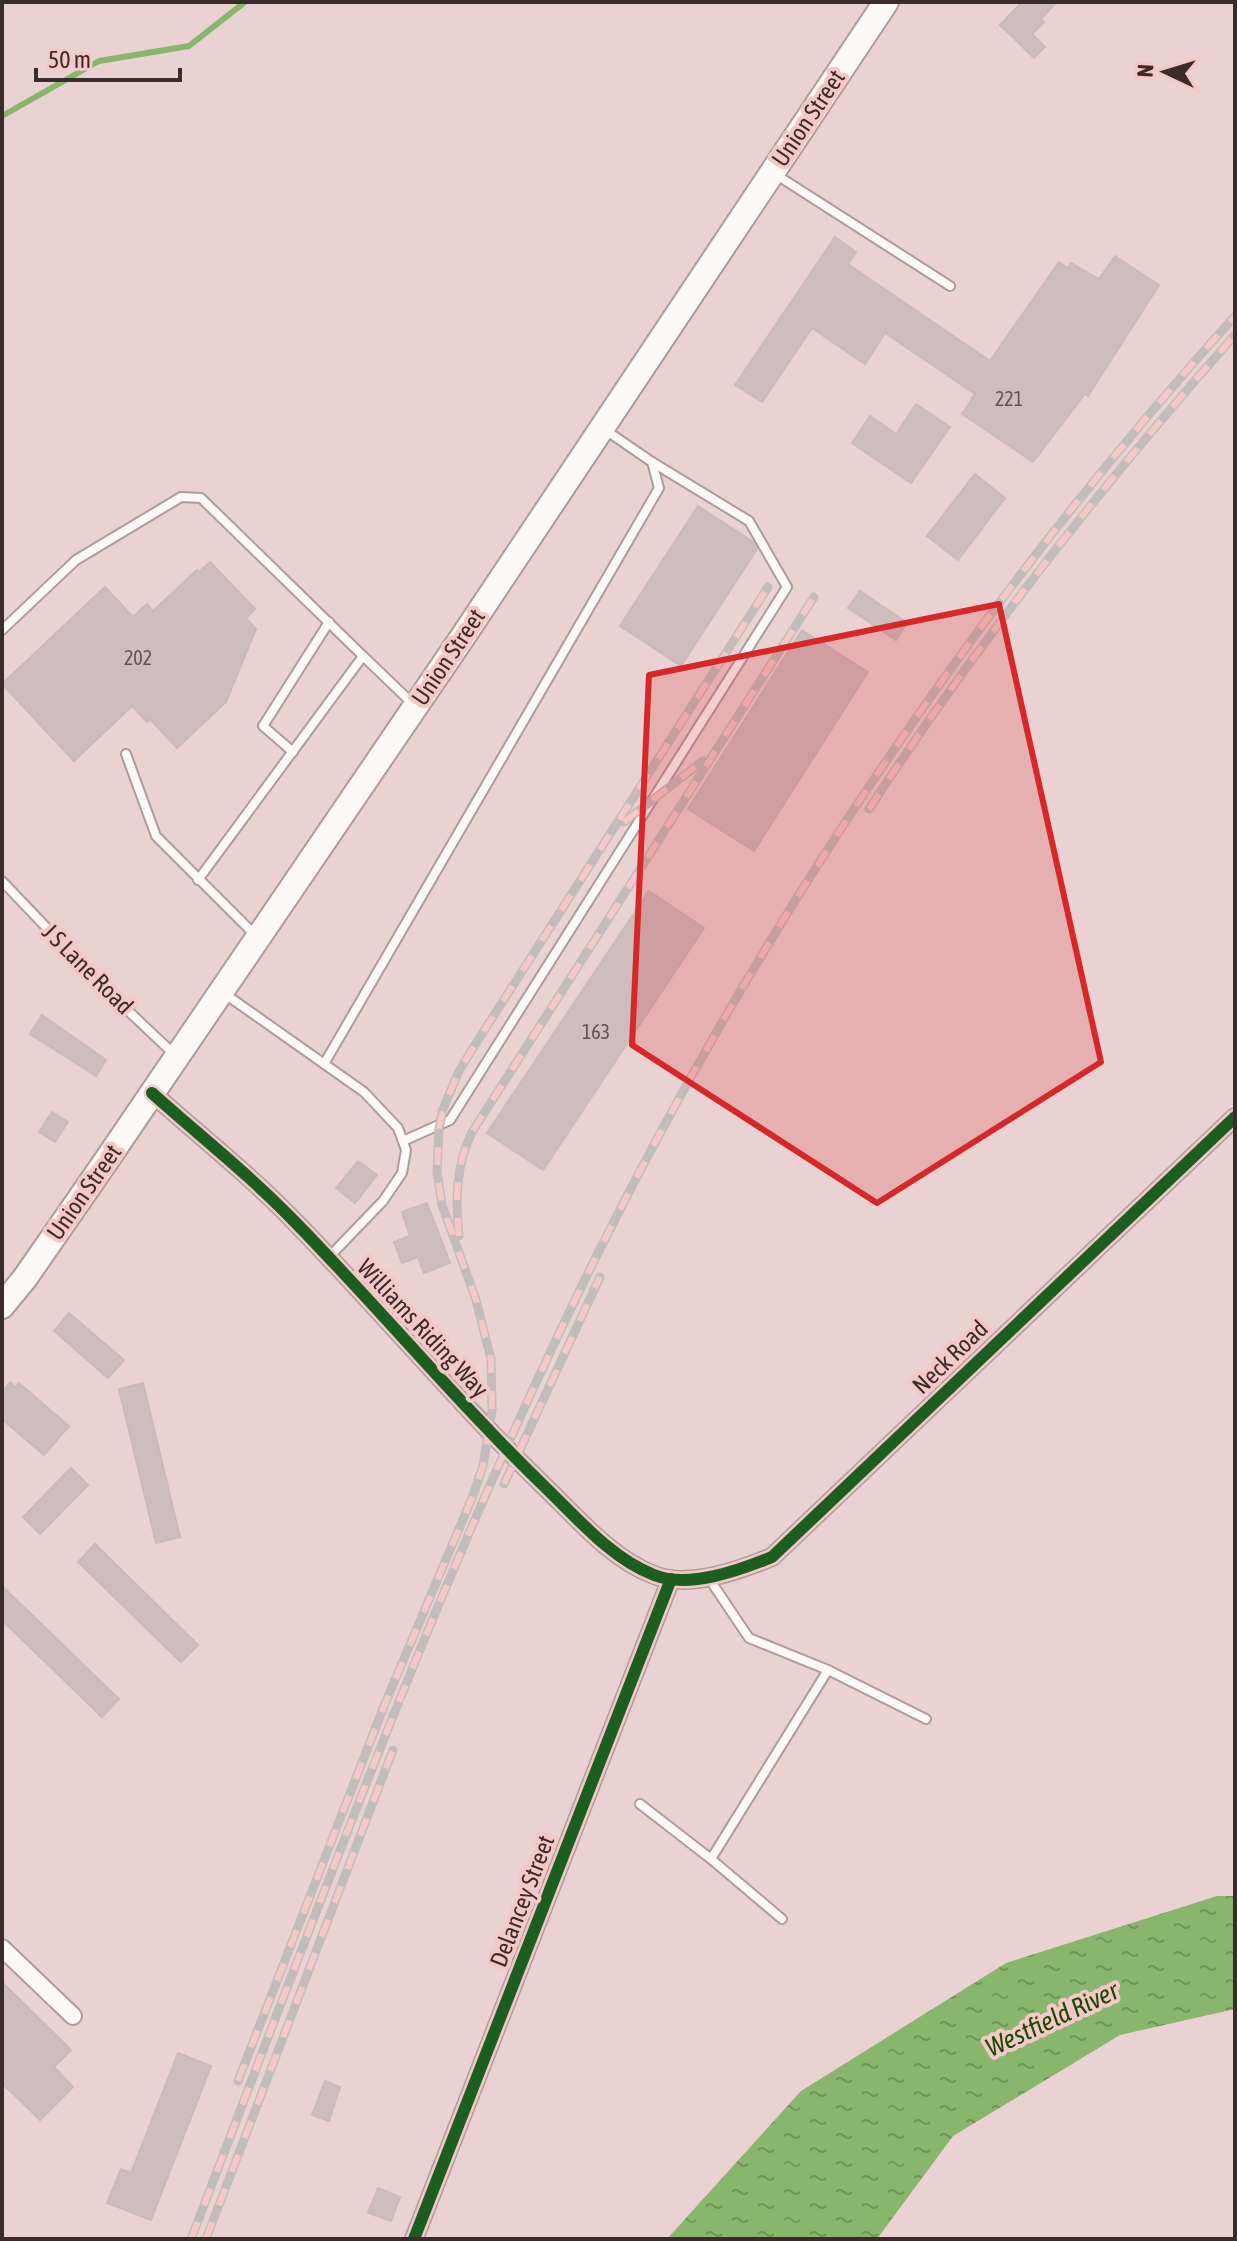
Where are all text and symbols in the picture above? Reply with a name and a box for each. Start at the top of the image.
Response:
scale bar [36,32,180,82]
north arrow [1125,32,1205,112]
text: 50 m [48,46,91,73]
text: N [1132,63,1158,78]
street label: Union Street [766,65,850,171]
house number: 221 [995,387,1023,410]
street label: Union Street [406,604,490,710]
house number: 202 [124,646,152,669]
street label: J S Lane Road [37,918,139,1020]
house number: 163 [582,1020,610,1043]
street label: Union Street [41,1139,127,1245]
street label: Williams Riding Way [352,1253,494,1403]
street label: Neck Road [907,1315,993,1399]
street label: Delancey Street [485,1831,560,1971]
water label: Westfield River [981,1975,1124,2063]

